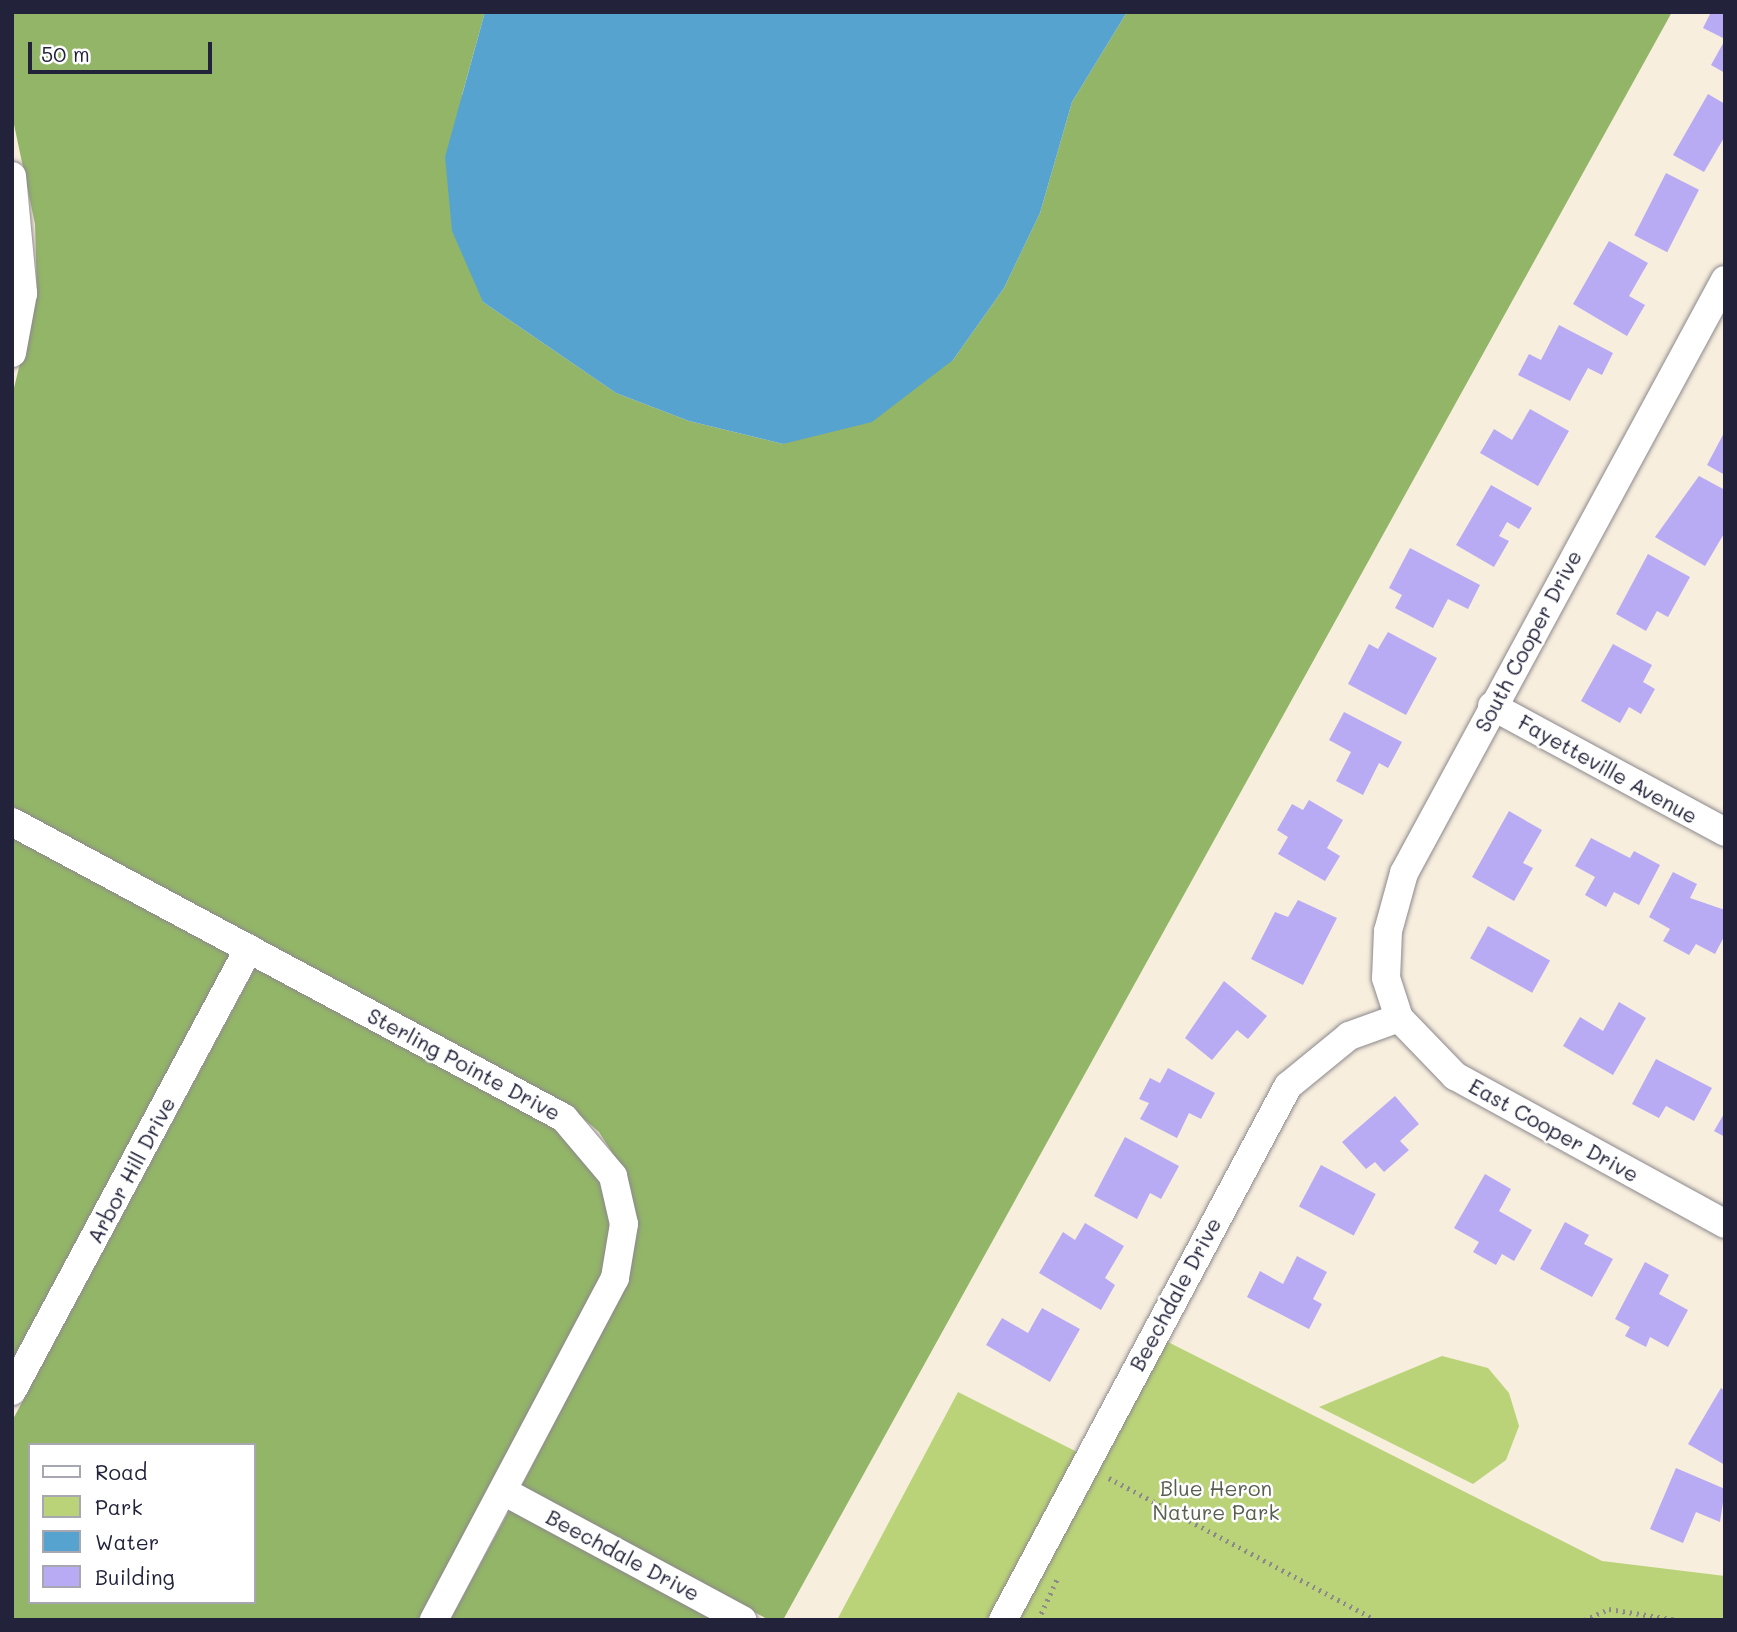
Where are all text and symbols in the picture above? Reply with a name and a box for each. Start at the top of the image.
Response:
scale bar [32,28,215,72]
text: 50 m [41,40,90,67]
street label: South Cooper Drive [1469,546,1587,736]
street label: Fayetteville Avenue [1514,709,1702,829]
street label: Sterling Pointe Drive [363,1002,565,1126]
street label: East Cooper Drive [1465,1073,1643,1187]
street label: Arbor Hill Drive [82,1092,180,1248]
street label: Beechdale Drive [1124,1213,1226,1375]
legend [28,1443,256,1604]
text: Road [95,1458,147,1485]
park label: Blue Heron Nature Park [1152,1475,1280,1525]
text: Park [95,1493,143,1520]
street label: Beechdale Drive [542,1504,704,1606]
text: Water [95,1528,159,1555]
text: Building [95,1563,175,1590]

